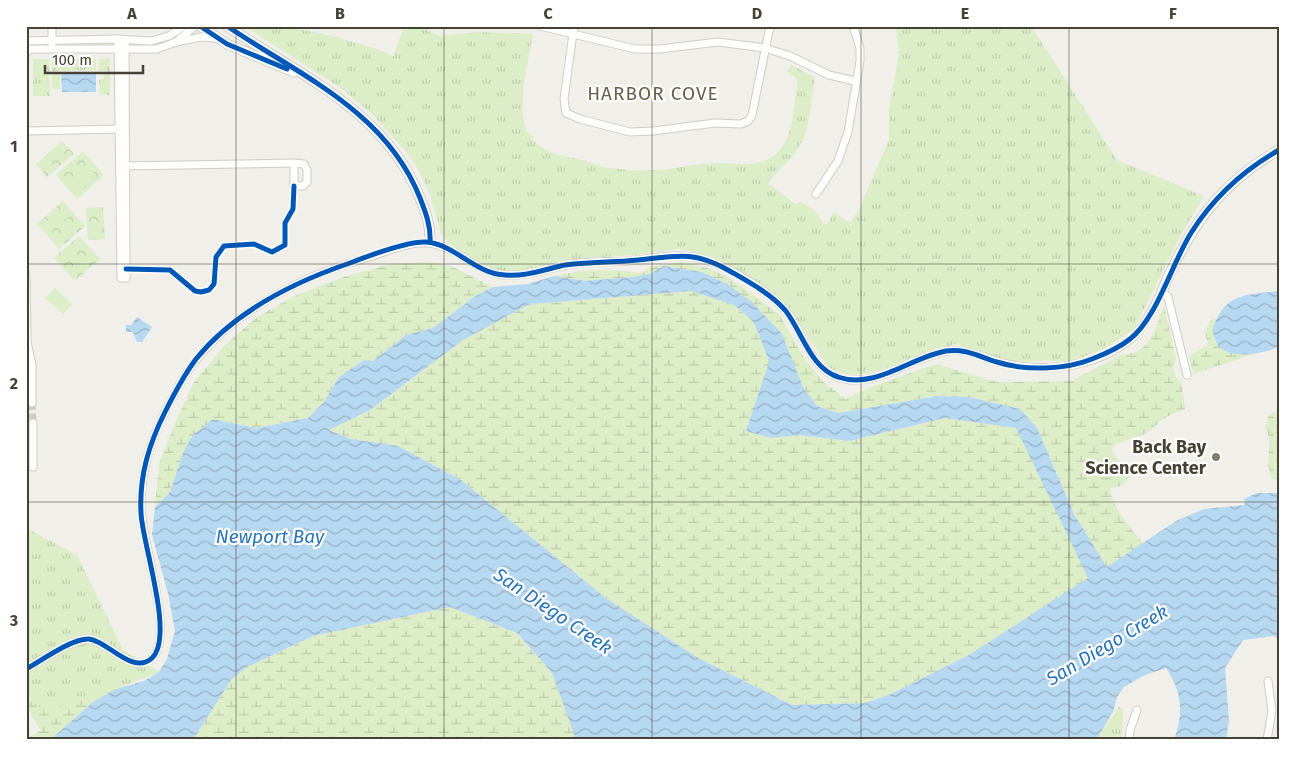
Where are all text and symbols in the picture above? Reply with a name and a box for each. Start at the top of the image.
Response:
text: A [126,4,137,23]
text: B [335,4,345,23]
text: C [543,4,553,23]
text: D [752,4,762,23]
text: E [961,4,969,23]
text: F [1169,4,1177,23]
scale bar [45,42,142,74]
text: 100 m [52,51,92,69]
district label: HARBOR COVE [587,82,719,105]
text: 1 [10,137,18,156]
text: 2 [10,374,18,393]
place label: Back Bay Science Center [1085,436,1207,479]
marker: Back Bay Science Center [1210,451,1222,463]
water label: Newport Bay [216,525,325,548]
water label: San Diego Creek [489,562,617,659]
water label: San Diego Creek [1041,600,1172,691]
text: 3 [9,611,18,630]

